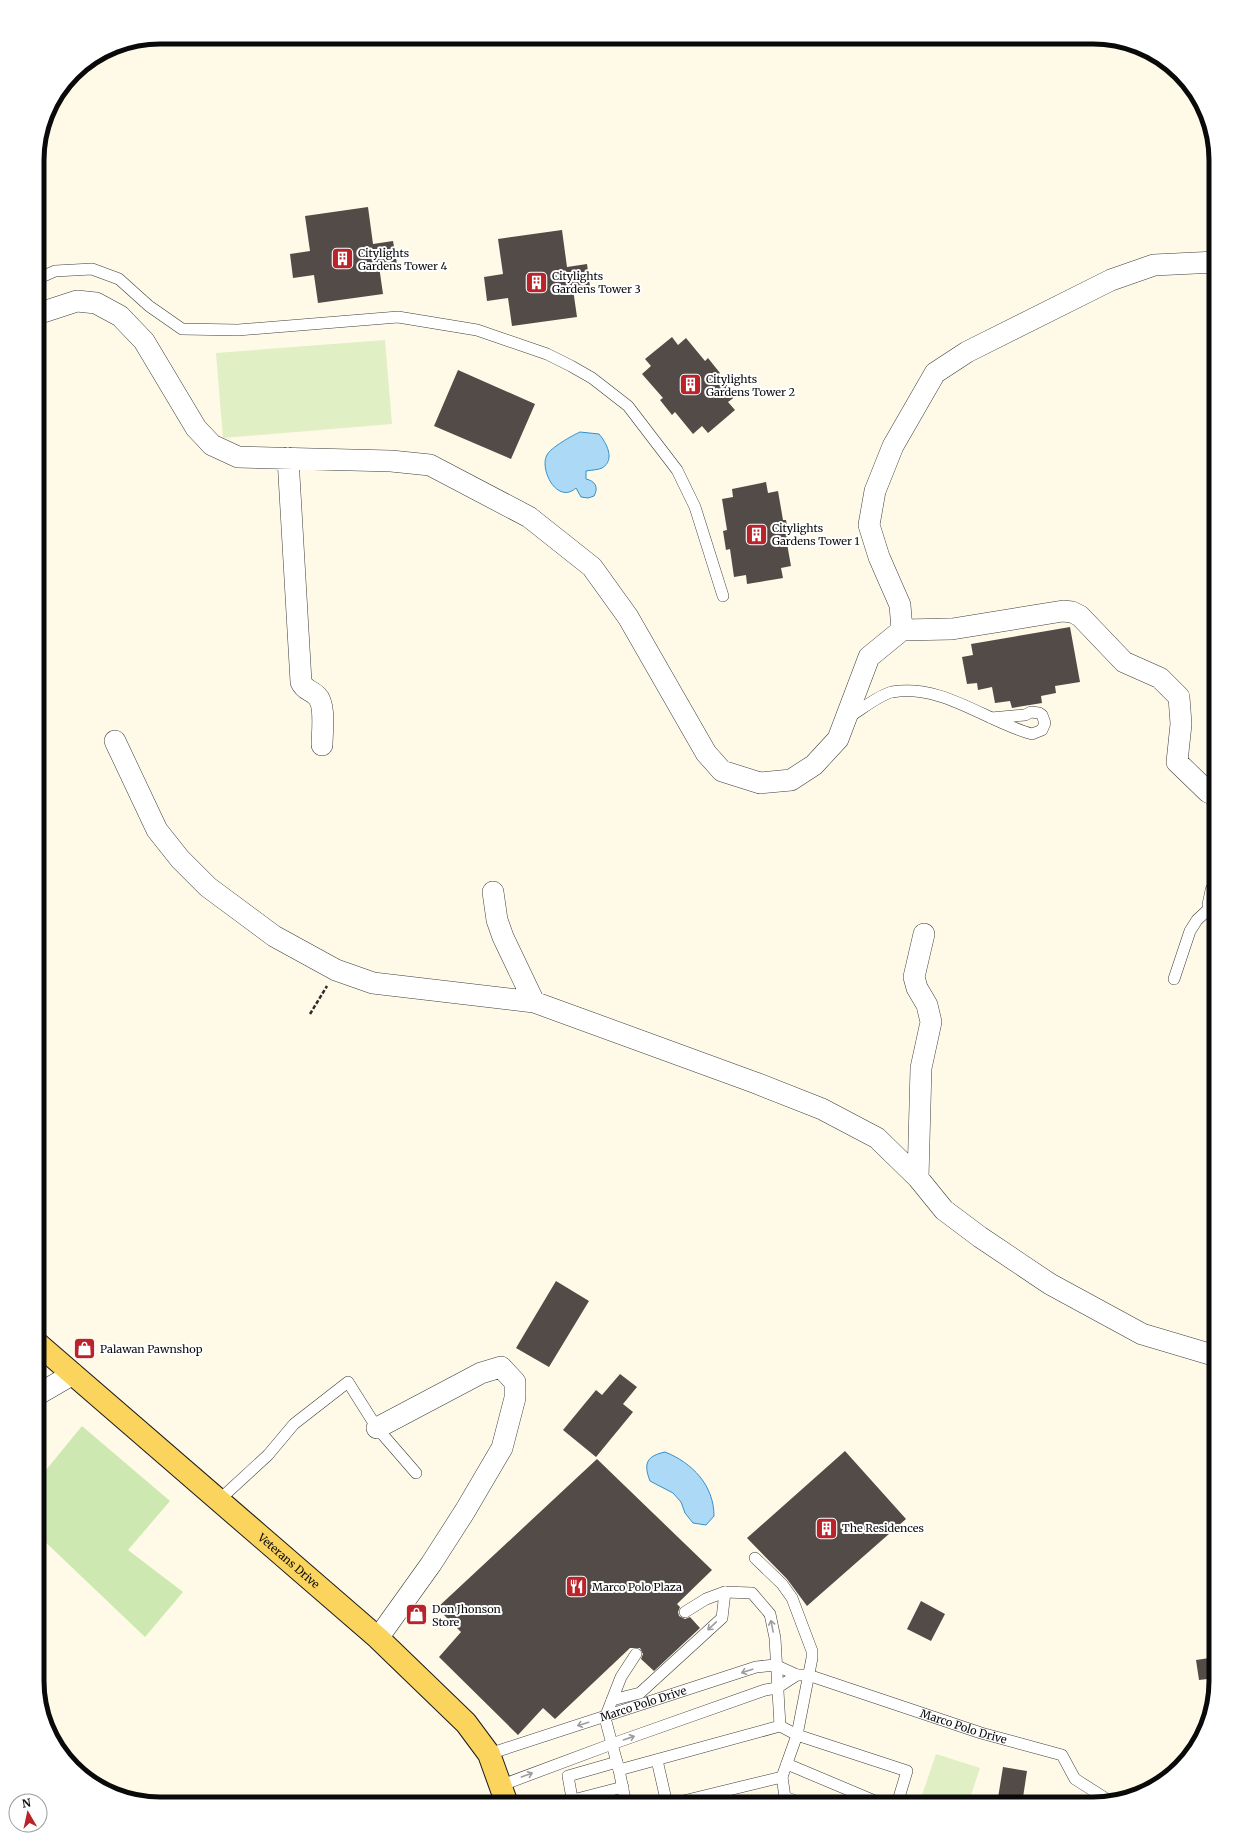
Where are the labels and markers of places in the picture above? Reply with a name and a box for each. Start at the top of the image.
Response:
building icon: Citylights Gardens Tower 4 [330,246,356,272]
place label: Citylights Gardens Tower 4 [358,246,447,273]
building icon: Citylights Gardens Tower 3 [524,269,550,295]
place label: Citylights Gardens Tower 3 [552,269,641,296]
building icon: Citylights Gardens Tower 2 [677,372,703,398]
place label: Citylights Gardens Tower 2 [706,372,795,399]
building icon: Citylights Gardens Tower 1 [743,521,769,547]
place label: Citylights Gardens Tower 1 [772,521,859,548]
shop icon: Palawan Pawnshop [71,1336,97,1362]
place label: Palawan Pawnshop [100,1342,203,1356]
building icon: The Residences [813,1515,839,1541]
place label: The Residences [842,1521,924,1535]
restaurant icon: Marco Polo Plaza [564,1574,590,1600]
place label: Marco Polo Plaza [592,1580,682,1594]
shop icon: Don Jhonson Store [404,1602,430,1628]
place label: Don Jhonson Store [432,1602,502,1629]

